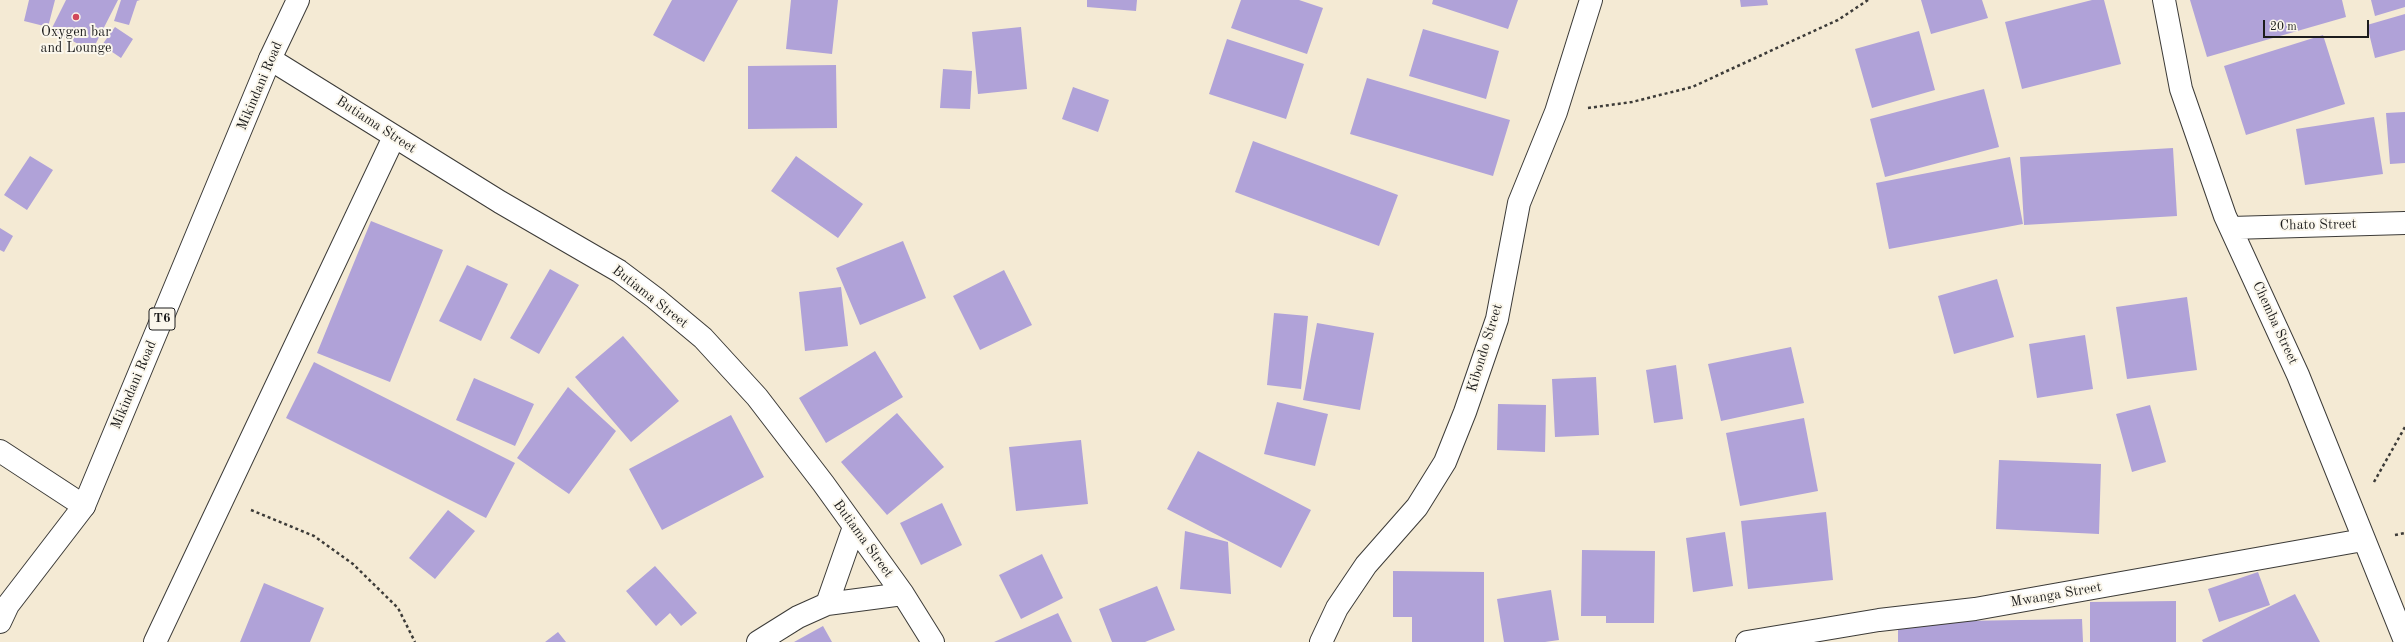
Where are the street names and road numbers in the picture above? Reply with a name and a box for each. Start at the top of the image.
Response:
street label: Mikindani Road [234,39,286,133]
street label: Butiama Street [333,93,419,157]
street label: Chato Street [2279,216,2357,234]
street label: Butiama Street [609,262,691,332]
street label: Chemba Street [2248,279,2302,367]
street label: Kibondo Street [1464,302,1506,394]
road number: T6 [149,308,175,330]
street label: Mikindani Road [108,338,160,432]
street label: Butiama Street [829,497,897,581]
street label: Mwanga Street [2009,579,2103,611]

